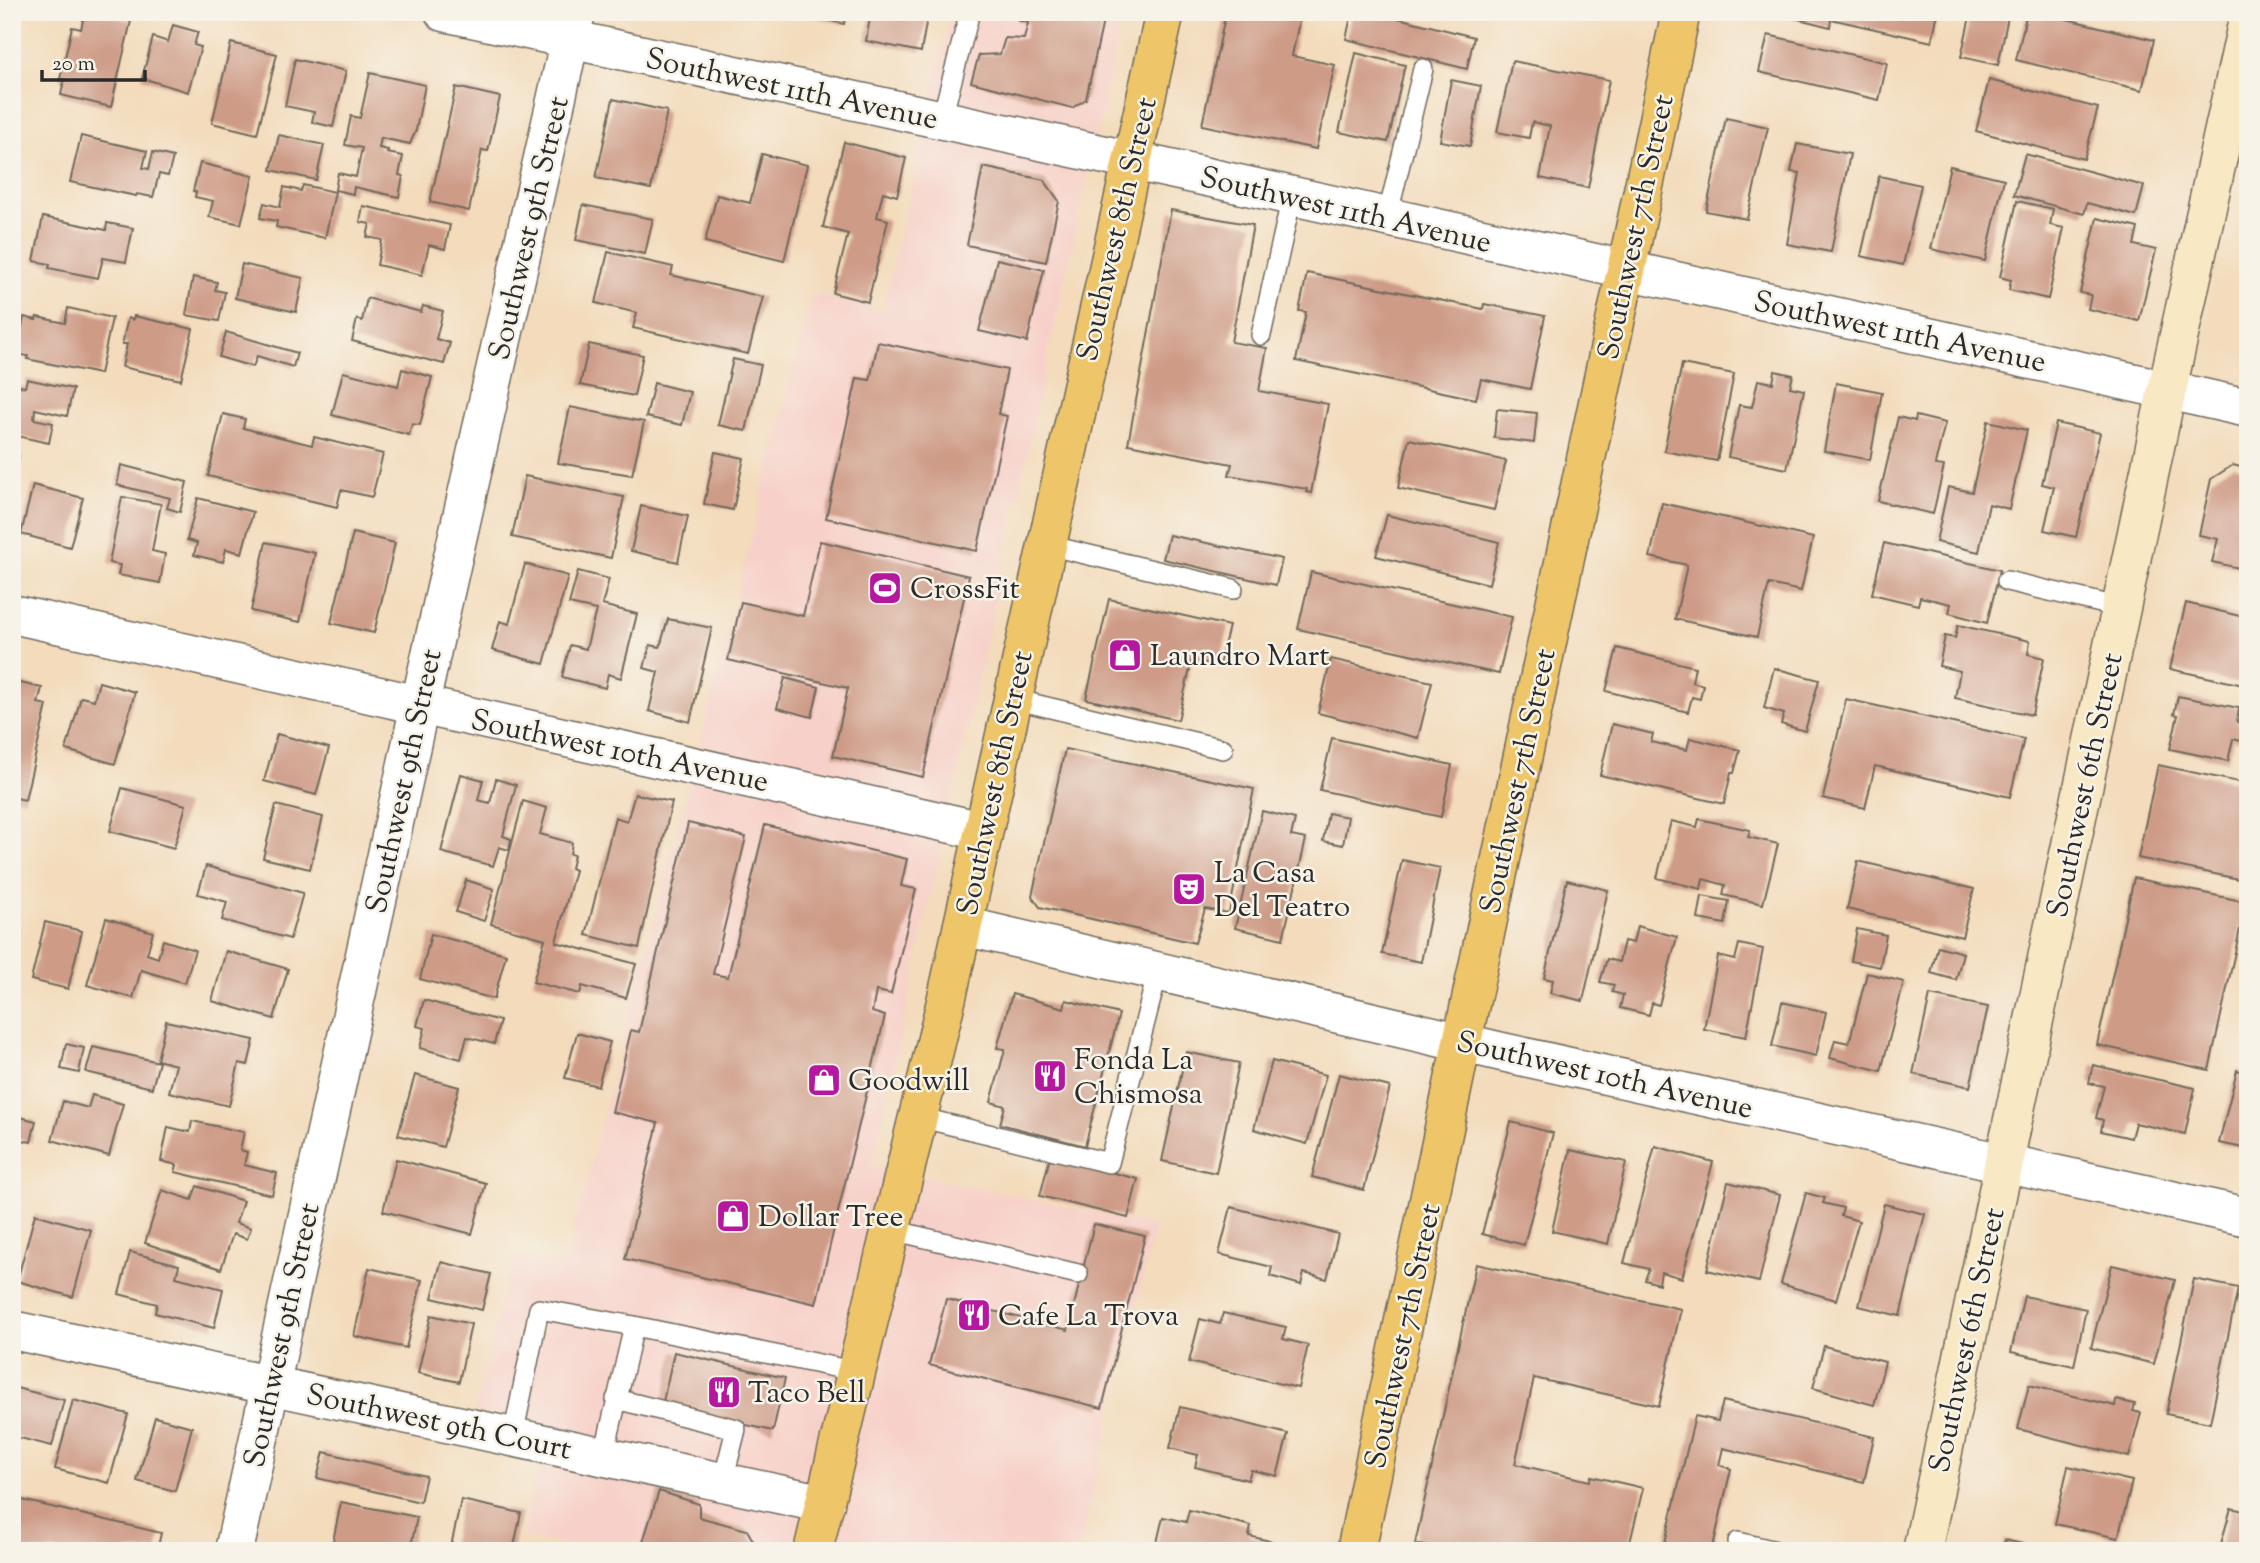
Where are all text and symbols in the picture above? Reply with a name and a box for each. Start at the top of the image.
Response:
scale bar [42,38,145,82]
street label: Southwest 11th Avenue [641,38,942,142]
text: 20 m [52,50,95,80]
street label: Southwest 7th Street [1588,91,1687,364]
street label: Southwest 9th Street [479,93,582,365]
street label: Southwest 8th Street [1067,93,1170,366]
street label: Southwest 11th Avenue [1195,157,1495,266]
street label: Southwest 11th Avenue [1749,281,2050,385]
sports icon: CrossFit [866,569,904,607]
place label: CrossFit [910,569,1020,612]
shop icon: Laundro Mart [1106,636,1144,674]
place label: Laundro Mart [1150,636,1329,679]
street label: Southwest 9th Street [356,645,454,918]
street label: Southwest 7th Street [1470,645,1569,918]
street label: Southwest 8th Street [947,647,1046,920]
street label: Southwest 6th Street [2037,649,2136,922]
street label: Southwest 10th Avenue [467,700,772,805]
place label: La Casa Del Teatro [1214,853,1350,930]
theatre icon: La Casa Del Teatro [1170,870,1208,908]
street label: Southwest 10th Avenue [1452,1021,1757,1131]
place label: Fonda La Chismosa [1074,1040,1203,1117]
restaurant icon: Fonda La Chismosa [1031,1057,1069,1095]
shop icon: Goodwill [805,1061,843,1099]
place label: Goodwill [848,1061,970,1104]
shop icon: Dollar Tree [714,1197,752,1235]
place label: Dollar Tree [758,1197,903,1240]
street label: Southwest 9th Street [234,1199,332,1472]
street label: Southwest 7th Street [1355,1200,1454,1473]
street label: Southwest 6th Street [1919,1204,2018,1477]
restaurant icon: Cafe La Trova [955,1296,993,1334]
place label: Cafe La Trova [998,1296,1179,1339]
restaurant icon: Taco Bell [705,1373,743,1411]
place label: Taco Bell [748,1373,866,1416]
street label: Southwest 9th Court [302,1374,575,1473]

